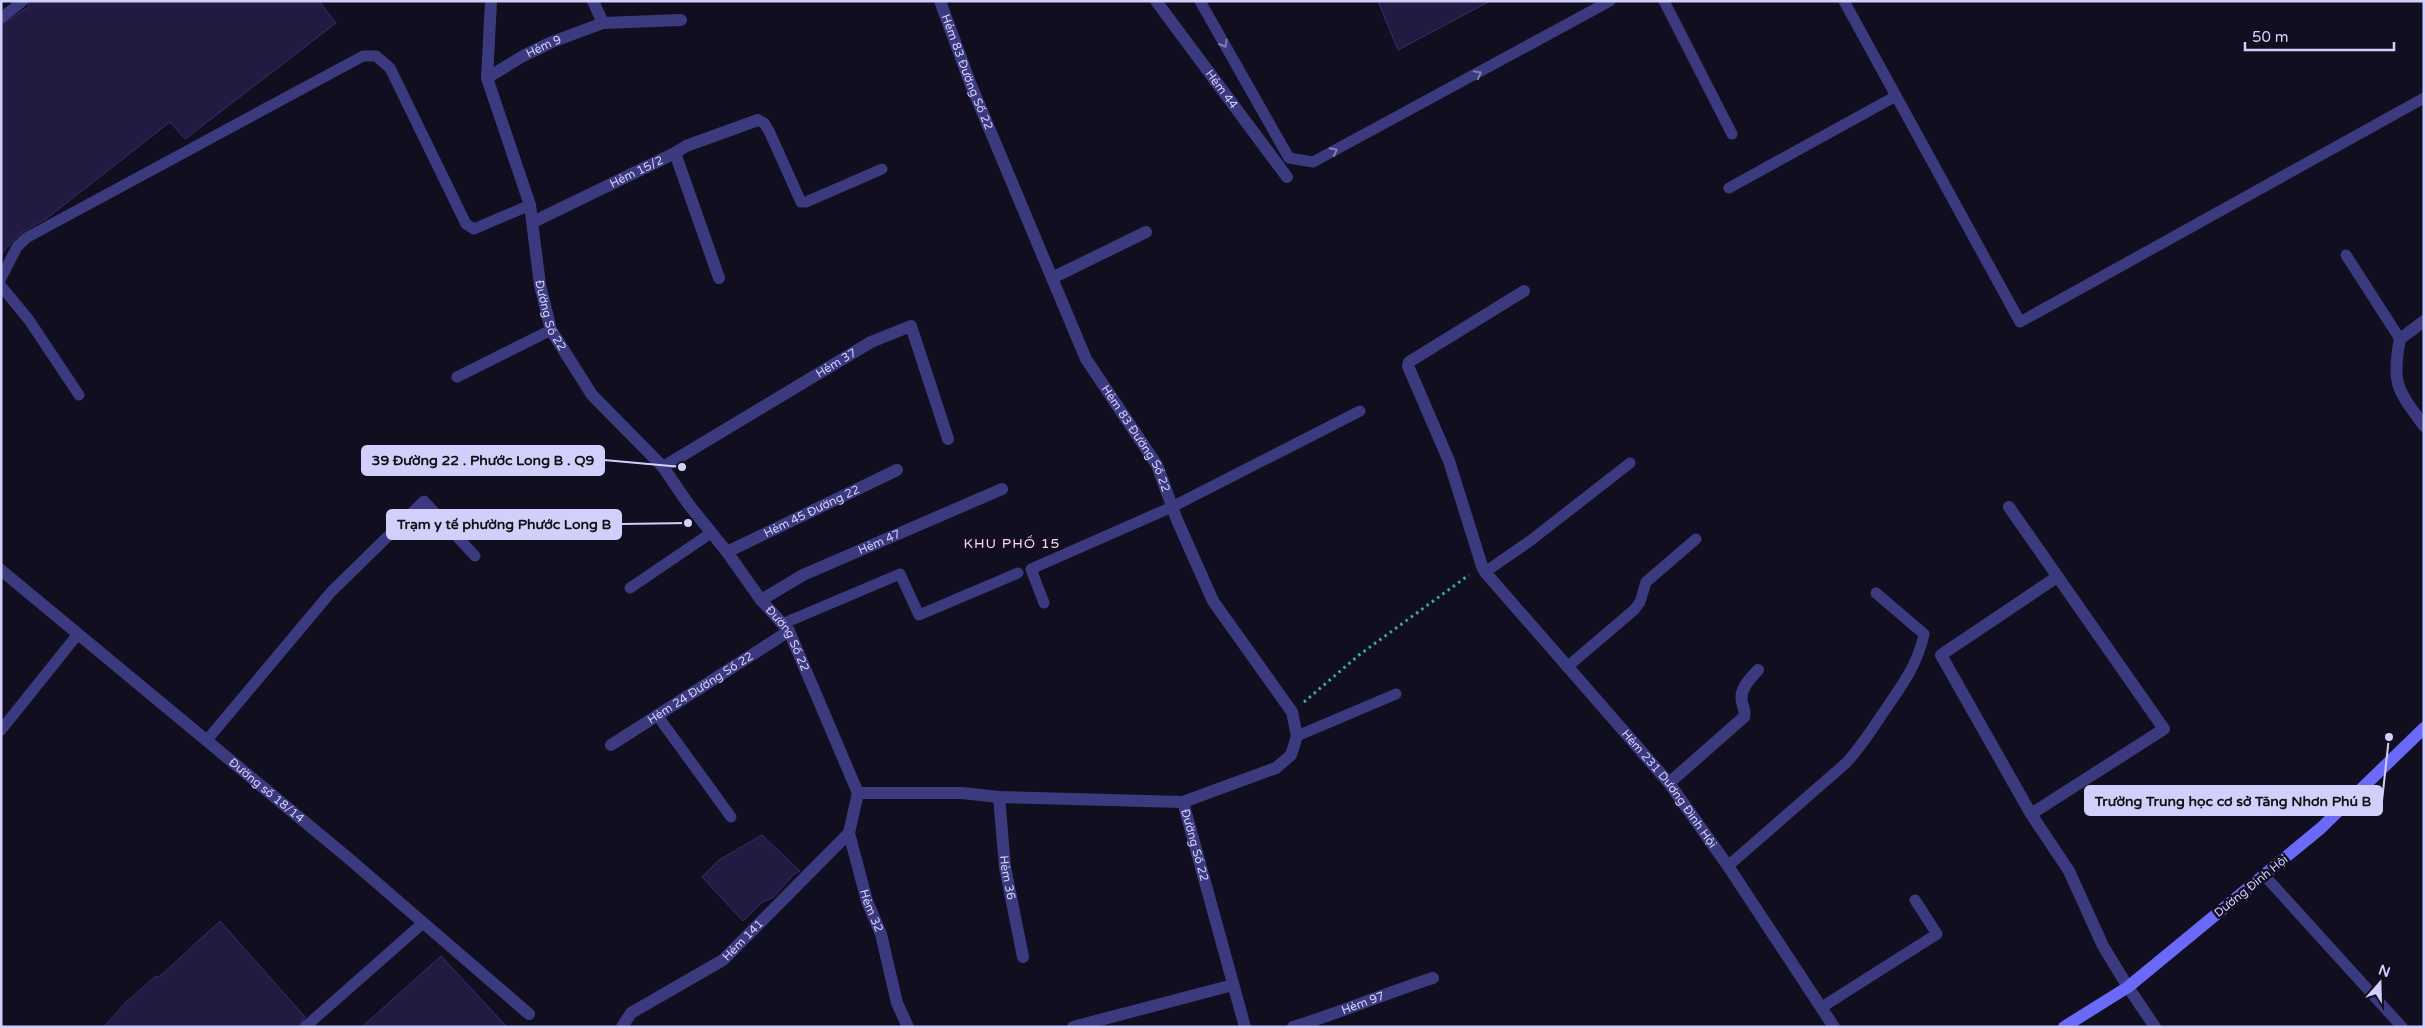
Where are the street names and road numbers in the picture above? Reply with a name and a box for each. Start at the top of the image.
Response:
street label: Hẻm 83 Đường Số 22 [938,12,996,132]
street label: Hẻm 9 [524,32,563,61]
street label: Hẻm 44 [1203,67,1241,112]
street label: Hẻm 15/2 [607,153,666,191]
street label: Đường Số 22 [532,279,569,353]
street label: Hẻm 37 [813,345,859,381]
street label: Hẻm 83 Đường Số 22 [1099,382,1173,494]
street label: Hẻm 45 Đường 22 [761,482,862,540]
street label: Hẻm 47 [856,527,903,557]
street label: Đường Số 22 [763,603,812,673]
street label: Hẻm 24 Đường Số 22 [645,649,756,727]
street label: Hẻm 231 Dương Đình Hội [1619,727,1720,850]
street label: Đường số 18/14 [226,755,307,826]
street label: Đường Số 22 [1178,807,1212,883]
street label: Dương Đình Hội [2211,852,2291,920]
street label: Hẻm 36 [997,855,1018,901]
street label: Hẻm 32 [857,888,886,934]
street label: Hẻm 141 [719,916,766,964]
street label: Hẻm 97 [1339,989,1386,1017]

